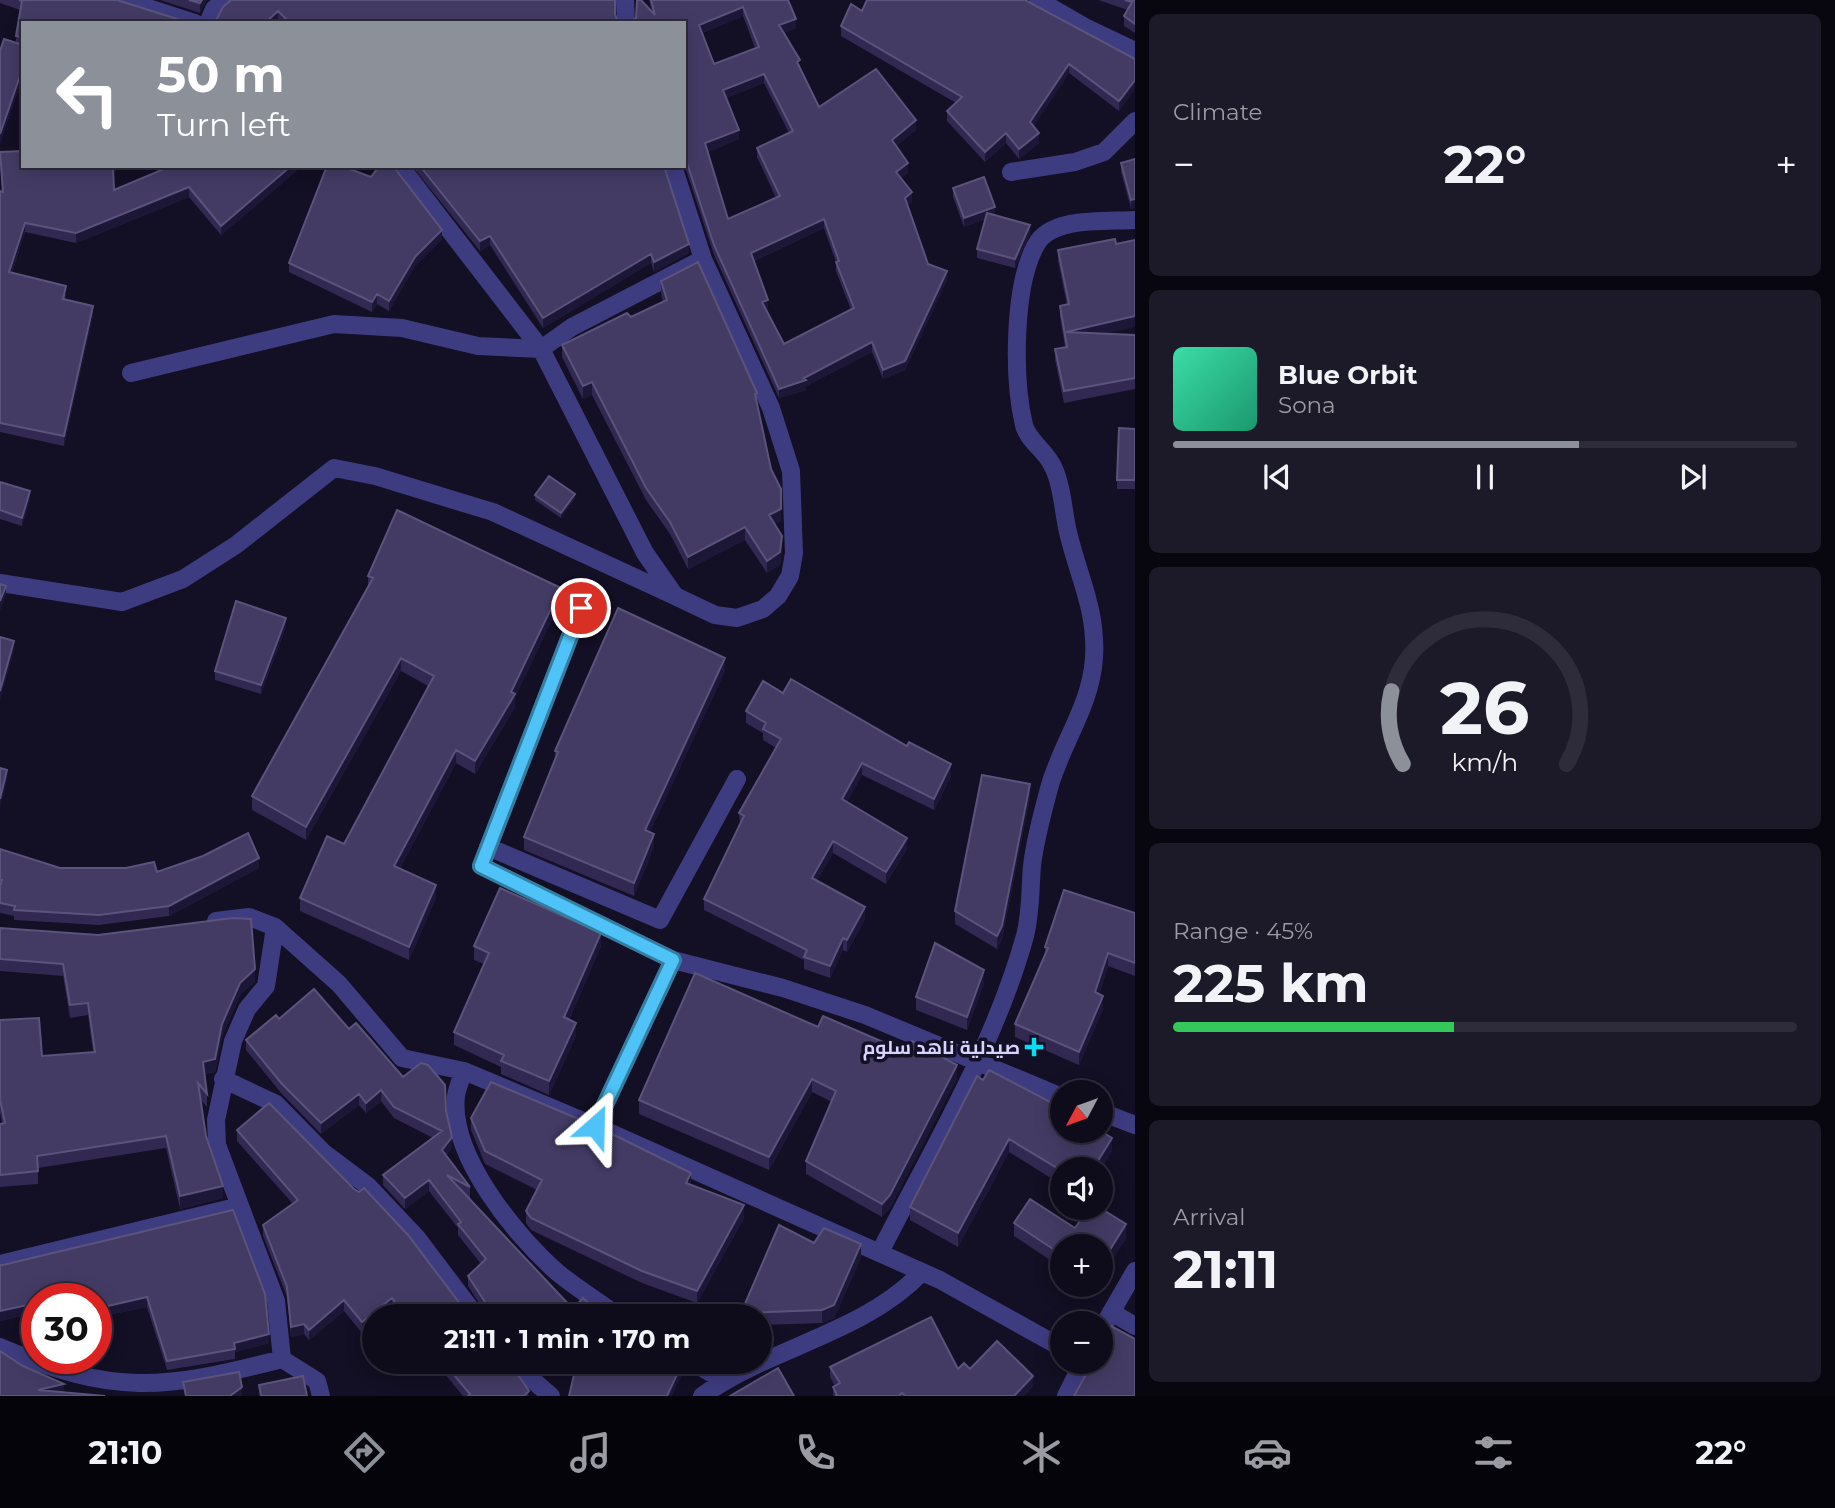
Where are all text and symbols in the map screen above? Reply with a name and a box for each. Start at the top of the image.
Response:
text: 50 m [157,45,285,104]
icon: left [42,49,133,140]
text: Climate [1173,98,1262,126]
text: Turn left [157,105,291,144]
text: 22° [1443,133,1527,196]
text: − [1173,141,1195,188]
text: + [1775,141,1797,188]
text: Blue Orbit [1278,359,1417,391]
text: Sona [1278,391,1336,419]
icon: previous [1258,458,1296,496]
icon: pause [1466,458,1504,496]
icon: next [1674,458,1712,496]
pin [551,578,611,638]
icon: arrive [562,589,600,627]
text: 26 [1440,664,1530,752]
text: km/h [1452,747,1518,777]
text: Range · 45% [1173,917,1313,945]
text: 225 km [1173,952,1368,1015]
place label: صيدلية ناهد سلوم [863,1036,1020,1061]
marker: صيدلية ناهد سلوم [1026,1039,1042,1055]
north arrow [1050,1080,1113,1143]
map controls [1050,1080,1113,1374]
position arrow [558,1089,632,1163]
button: sound [1050,1157,1113,1220]
text: Arrival [1173,1203,1246,1231]
button: + [1050,1234,1113,1297]
text: 21:11 [1173,1238,1278,1301]
speed limit sign: 30 [21,1283,112,1374]
button: − [1050,1311,1113,1374]
text: 21:11 · 1 min · 170 m [444,1323,690,1355]
icon: directions [340,1428,389,1477]
icon: music [566,1428,615,1477]
icon: phone [791,1428,840,1477]
icon: climate [1017,1428,1066,1477]
icon: car [1243,1428,1292,1477]
icon: filters [1469,1428,1518,1477]
text: 21:10 [88,1433,163,1472]
text: 22° [1695,1433,1747,1472]

